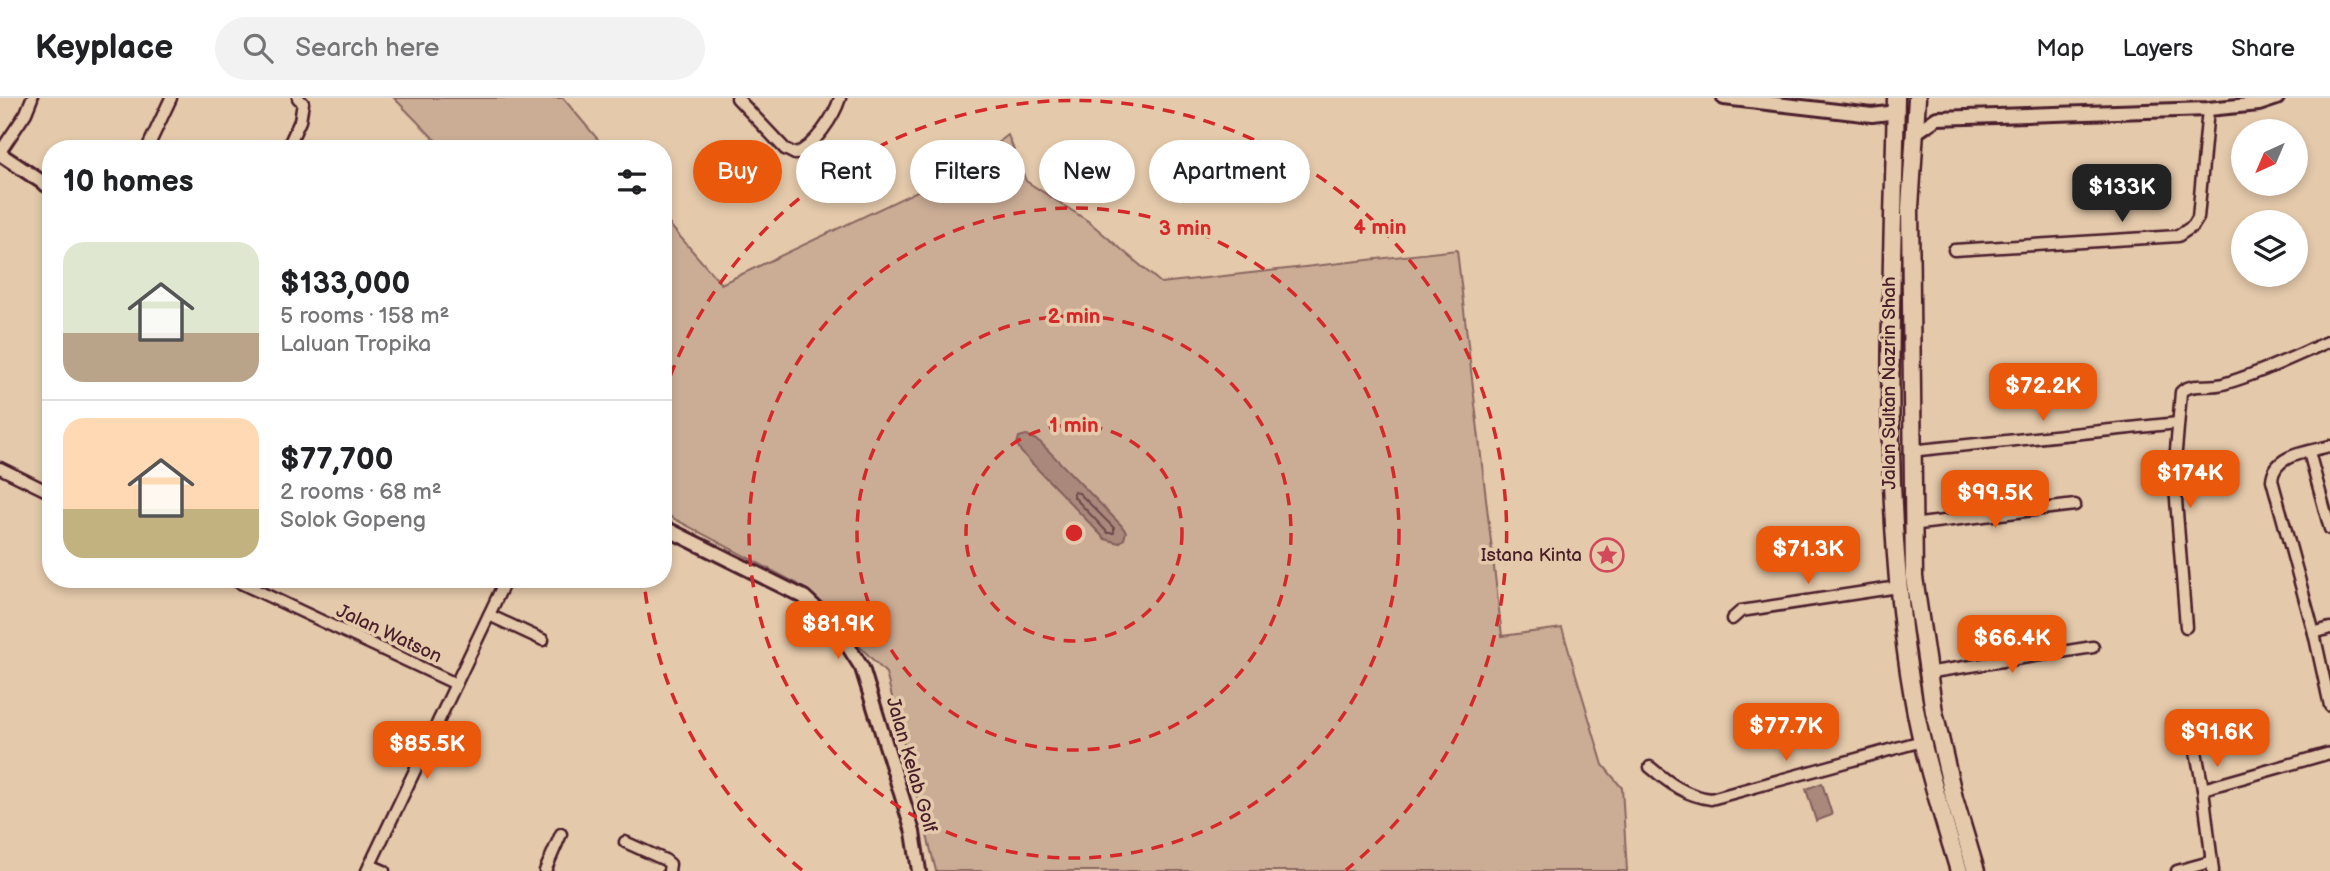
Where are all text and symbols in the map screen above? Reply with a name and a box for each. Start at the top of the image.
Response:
search box [215,17,705,80]
text: Keyplace [35,28,173,68]
icon: search [239,29,277,67]
text: Search here [295,33,439,64]
text: Map [2036,34,2084,63]
text: Layers [2122,34,2193,63]
text: Share [2231,34,2295,63]
north arrow [2231,119,2308,196]
map controls [2231,119,2308,287]
chip: Buy [693,140,782,203]
chip: Rent [796,140,896,203]
chip: Filters [910,140,1025,203]
chip: New [1039,140,1135,203]
chip: Apartment [1149,140,1310,203]
icon: filters [613,163,651,201]
text: 10 homes [63,164,194,200]
pin: $133K [2073,164,2171,224]
text: $133K [2088,173,2156,201]
button: layers [2231,210,2308,287]
text: 4 min [1354,215,1406,240]
text: 3 min [1159,216,1211,241]
text: $133,000 [280,266,410,302]
icon: home [119,270,203,354]
street label: Jalan Sultan Nazrin Shah [1878,277,1901,489]
text: 5 rooms · 158 m² [280,302,449,330]
text: 2 min [1047,304,1101,329]
text: Laluan Tropika [280,330,431,358]
pin: $72.2K [1986,364,2100,423]
text: $72.2K [2005,372,2081,400]
text: 1 min [1049,413,1099,438]
text: $77,700 [280,442,394,478]
icon: home [119,446,203,530]
pin: $174K [2141,450,2239,510]
text: $174K [2157,459,2223,487]
pin: $99.5K [1938,470,2052,530]
text: 2 rooms · 68 m² [280,478,442,506]
text: $99.5K [1957,479,2033,507]
text: Solok Gopeng [280,506,426,534]
centre of rings [1062,521,1086,545]
pin: $71.3K [1751,526,1865,586]
text: $71.3K [1772,535,1844,563]
place icon: Istana Kinta [1588,536,1626,574]
place label: Istana Kinta [1481,544,1582,567]
street label: Jalan Watson [333,600,445,668]
pin: $81.9K [781,602,895,661]
text: $81.9K [802,610,874,638]
pin: $66.4K [1955,616,2069,675]
text: $66.4K [1973,624,2051,652]
street label: Jalan Kelab Golf [881,694,941,836]
pin: $77.7K [1729,704,1843,763]
pin: $91.6K [2160,710,2274,769]
text: $77.7K [1749,712,1823,740]
text: $91.6K [2181,718,2253,746]
pin: $85.5K [370,722,484,781]
text: $85.5K [389,730,465,758]

